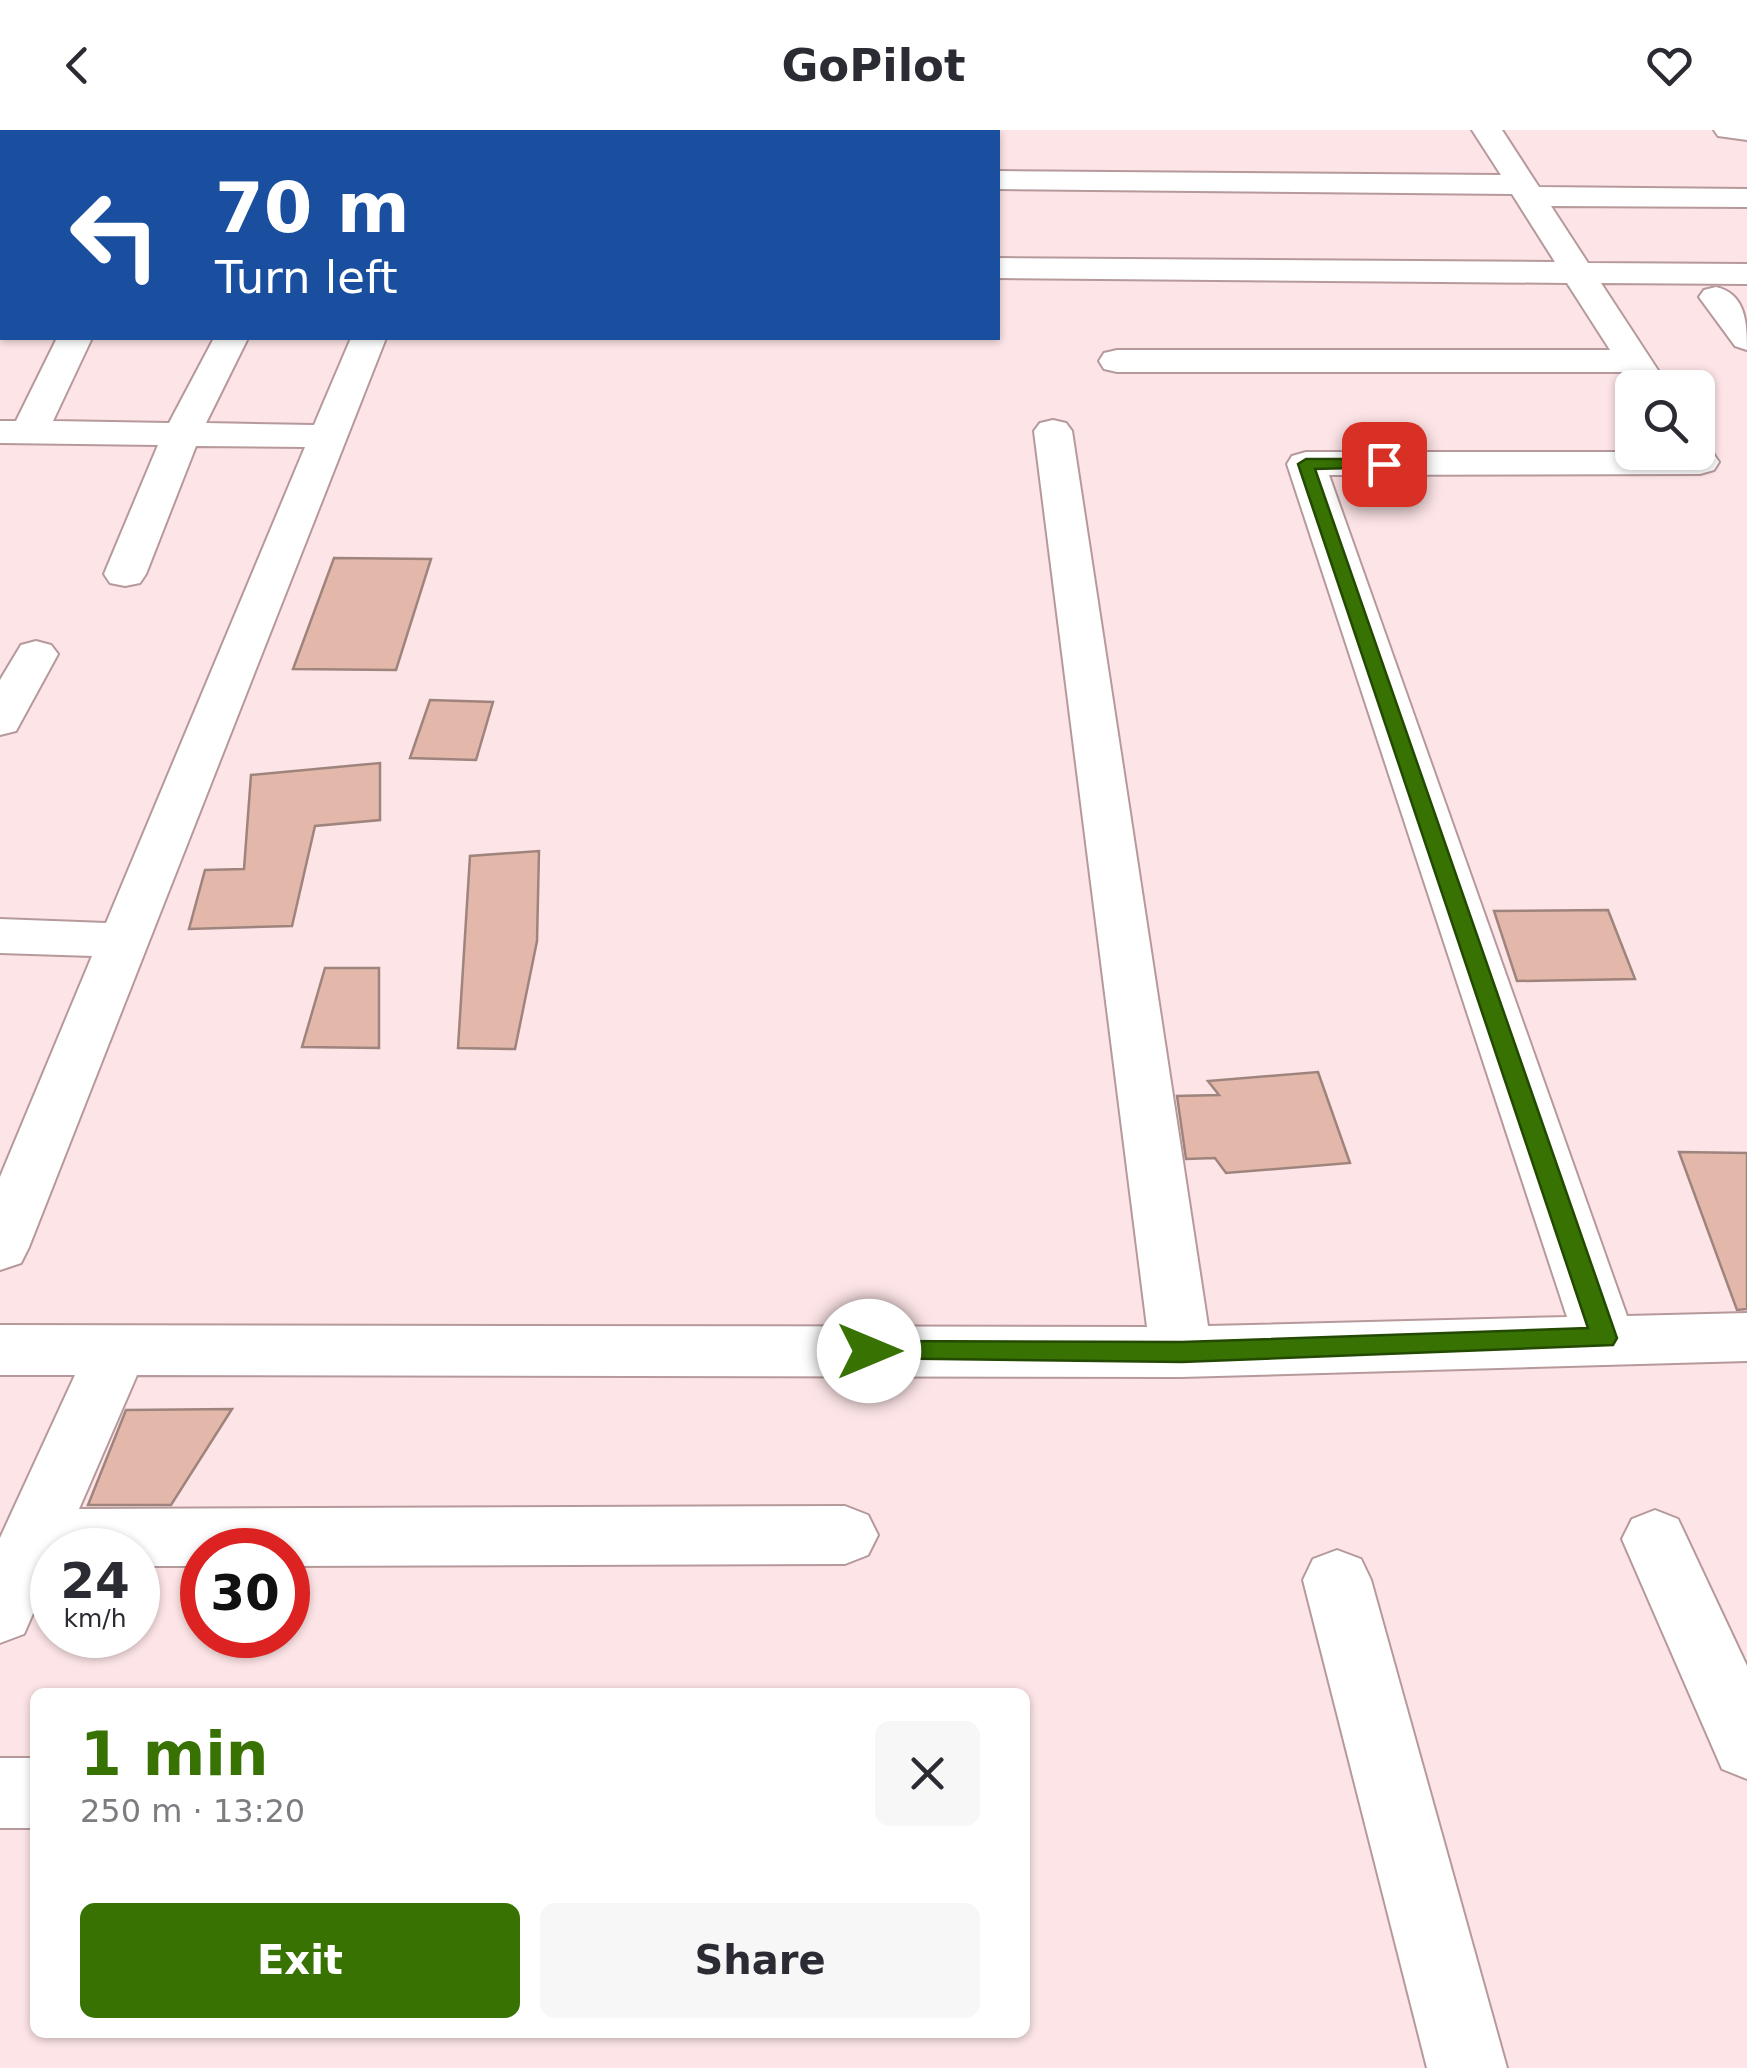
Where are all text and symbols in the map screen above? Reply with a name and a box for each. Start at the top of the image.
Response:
icon: back [50,38,105,93]
icon: heart [1642,38,1697,93]
text: GoPilot [781,39,966,92]
text: 70 m [215,167,410,249]
icon: left [50,170,180,300]
text: Turn left [215,251,398,304]
map controls [1615,370,1715,470]
button: search [1615,370,1715,470]
pin [1342,422,1427,507]
icon: arrive [1357,437,1412,492]
position arrow [817,1299,921,1403]
speed limit sign: 30 [180,1528,310,1658]
text: 24 [60,1552,130,1610]
text: km/h [63,1604,127,1633]
text: 1 min [80,1719,268,1789]
button: close [875,1721,980,1826]
text: 250 m · 13:20 [80,1792,305,1830]
button: Exit [80,1903,520,2018]
button: Share [540,1903,980,2018]

